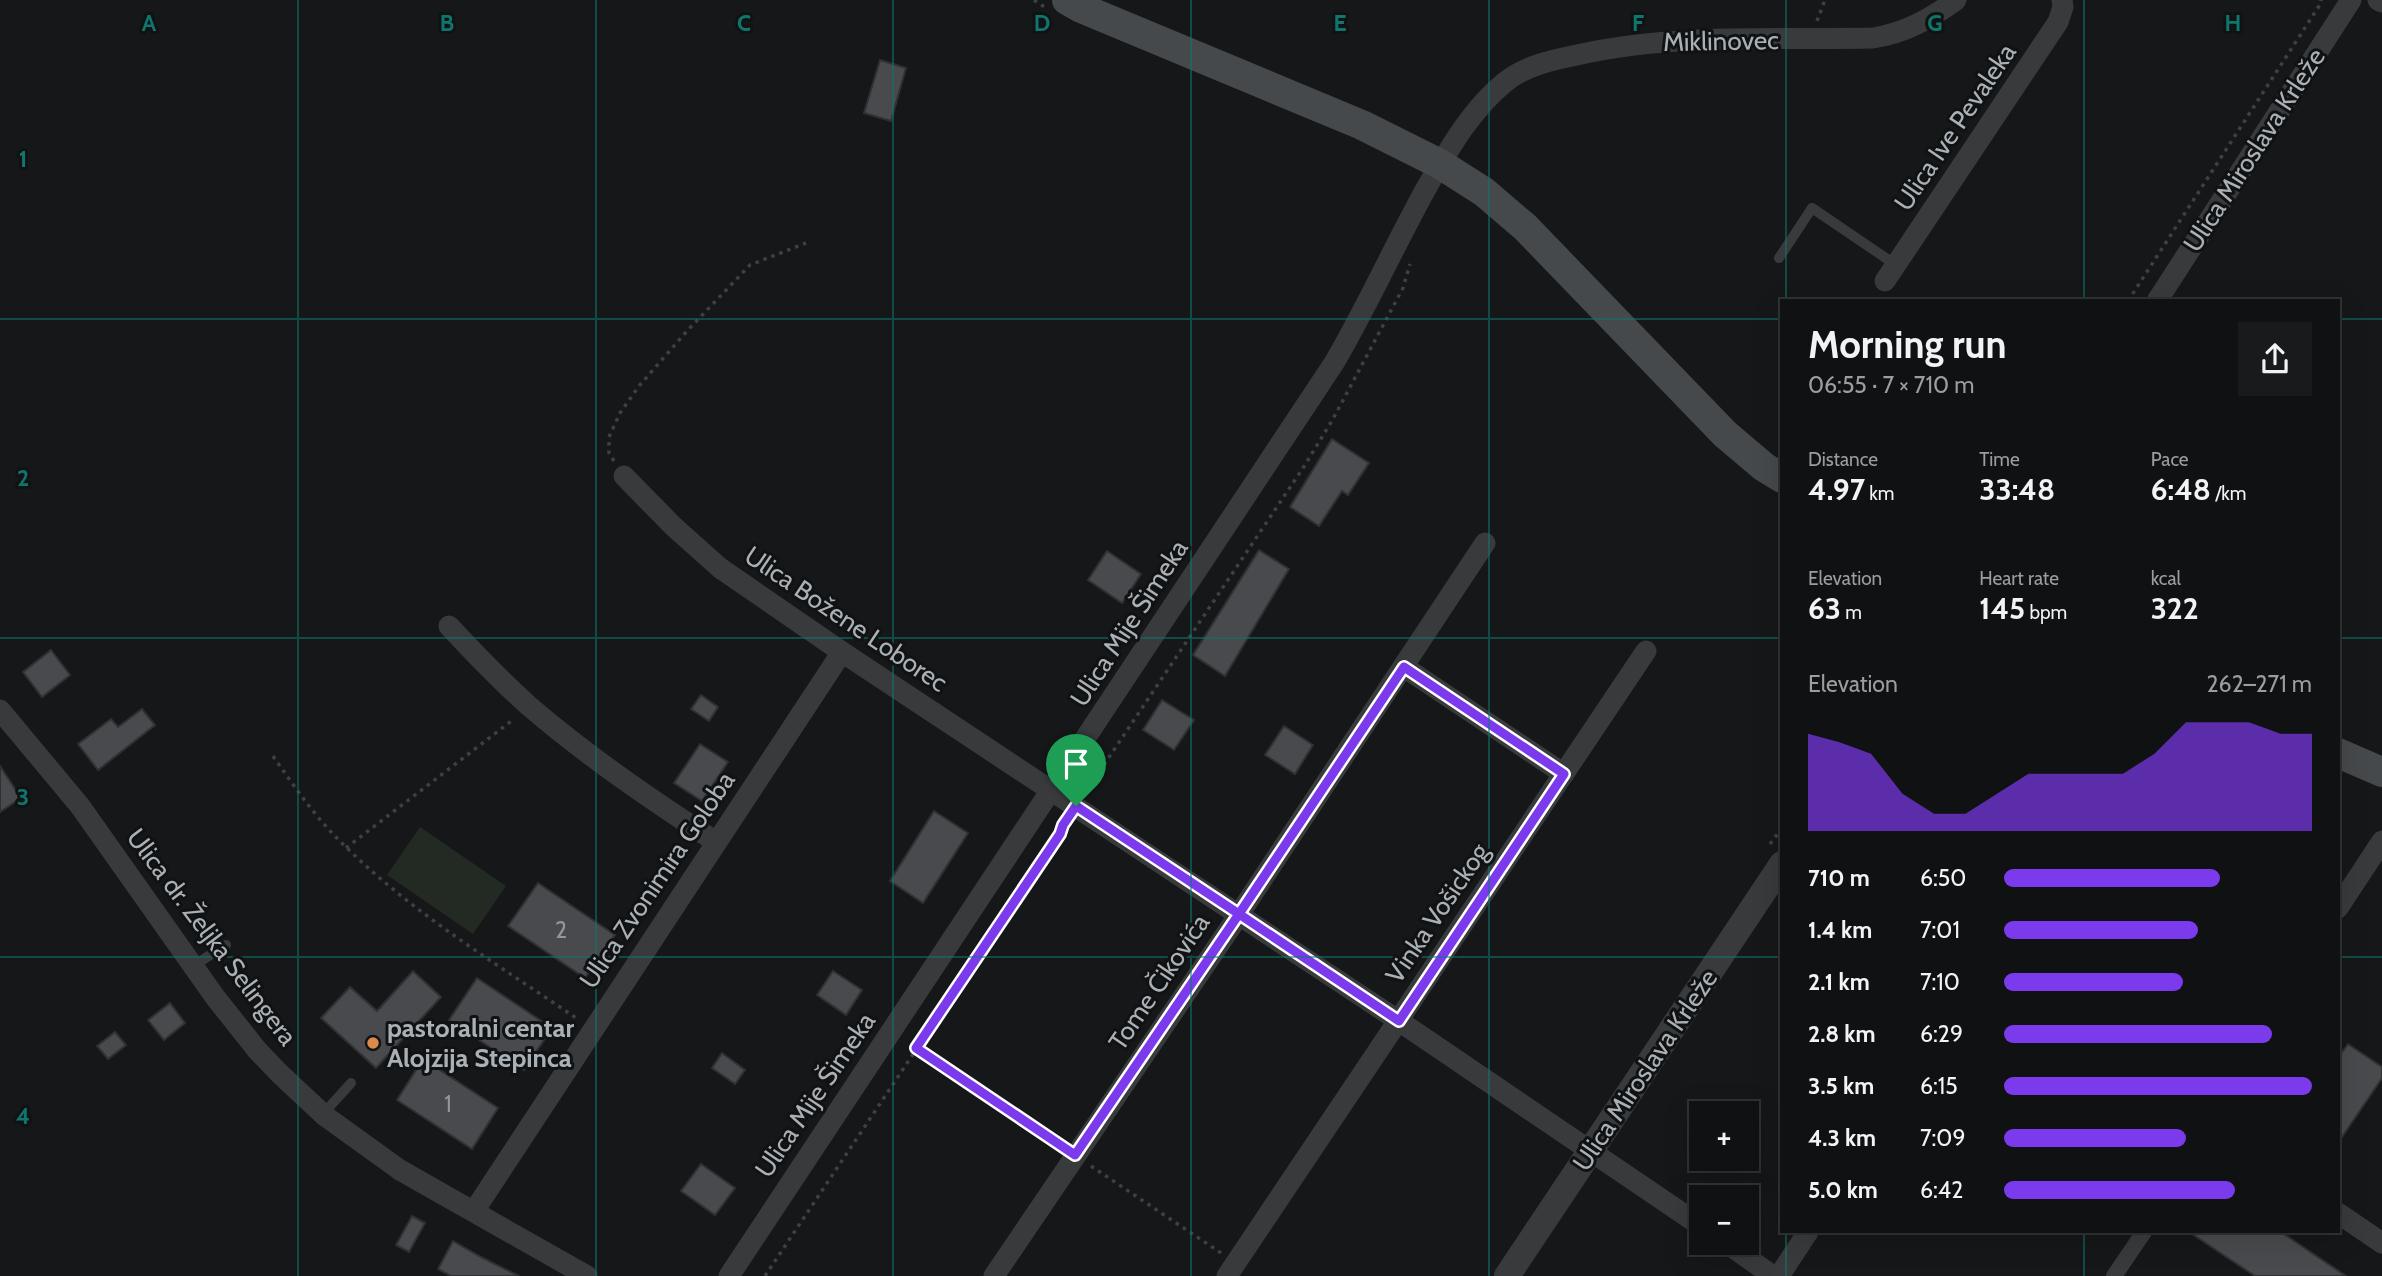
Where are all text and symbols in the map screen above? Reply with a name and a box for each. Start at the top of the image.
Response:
text: A [142,9,157,37]
text: B [440,9,454,37]
text: C [737,9,751,37]
text: D [1034,9,1050,37]
text: E [1333,9,1347,37]
text: F [1632,9,1644,37]
text: G [1927,9,1943,37]
text: H [2225,9,2241,37]
street label: Miklinovec [1663,24,1779,58]
street label: Ulica Ive Pevaleka [1887,37,2023,217]
street label: Ulica Miroslava Krleže [2176,42,2332,258]
text: 1 [19,145,27,173]
text: Morning run [1808,321,2007,368]
button: share [2238,322,2312,396]
text: 06:55 · 7 × 710 m [1808,371,1974,399]
text: Distance [1808,448,1878,471]
text: Time [1979,448,2020,471]
text: Pace [2151,448,2189,471]
text: 2 [17,464,29,492]
text: 4.97 [1808,471,1865,508]
text: 33:48 [1979,471,2055,508]
text: 6:48 [2151,471,2211,508]
text: km [1865,482,1894,505]
text: /km [2211,482,2247,505]
street label: Ulica Mije Šimeka [1063,533,1195,712]
street label: Ulica Božene Loborec [739,539,954,699]
text: Elevation [1808,567,1882,590]
text: Heart rate [1979,567,2059,590]
text: kcal [2151,567,2181,590]
text: 63 [1808,590,1841,627]
text: 145 [1979,590,2025,627]
text: 322 [2151,590,2199,627]
text: m [1841,601,1862,624]
text: bpm [2025,601,2067,624]
text: Elevation [1808,670,1898,698]
text: 262–271 m [2207,670,2312,698]
pin [1046,734,1106,806]
icon: arrive [1057,745,1095,783]
street label: Ulica Zvonimira Goloba [573,765,742,994]
text: 3 [17,783,29,811]
street label: Ulica dr. Željka Selingera [120,822,304,1052]
street label: Vinka Vošickog [1378,836,1496,989]
text: 710 m [1808,864,1870,892]
text: 6:50 [1920,864,1966,892]
street label: Tome Čikovića [1102,907,1217,1056]
house number: 2 [555,916,567,944]
text: 1.4 km [1808,916,1872,944]
text: 7:01 [1920,916,1960,944]
street label: Ulica Miroslava Krleže [1566,963,1724,1177]
text: 2.1 km [1808,968,1870,996]
text: 7:10 [1920,968,1960,996]
street label: Ulica Mije Šimeka [748,1006,882,1184]
place label: pastoralni centar Alojzija Stepinca [387,1012,574,1074]
text: 2.8 km [1808,1020,1875,1048]
text: 6:29 [1920,1020,1963,1048]
marker: pastoralni centar Alojzija Stepinca [365,1035,381,1051]
text: 3.5 km [1808,1072,1874,1100]
text: 6:15 [1920,1072,1958,1100]
house number: 1 [444,1090,452,1118]
map controls [1689,1101,1759,1255]
button: + [1689,1101,1759,1171]
text: 4 [16,1102,30,1130]
text: 4.3 km [1808,1124,1876,1152]
text: 7:09 [1920,1124,1965,1152]
text: 5.0 km [1808,1176,1878,1204]
text: 6:42 [1920,1176,1963,1204]
button: − [1689,1185,1759,1255]

